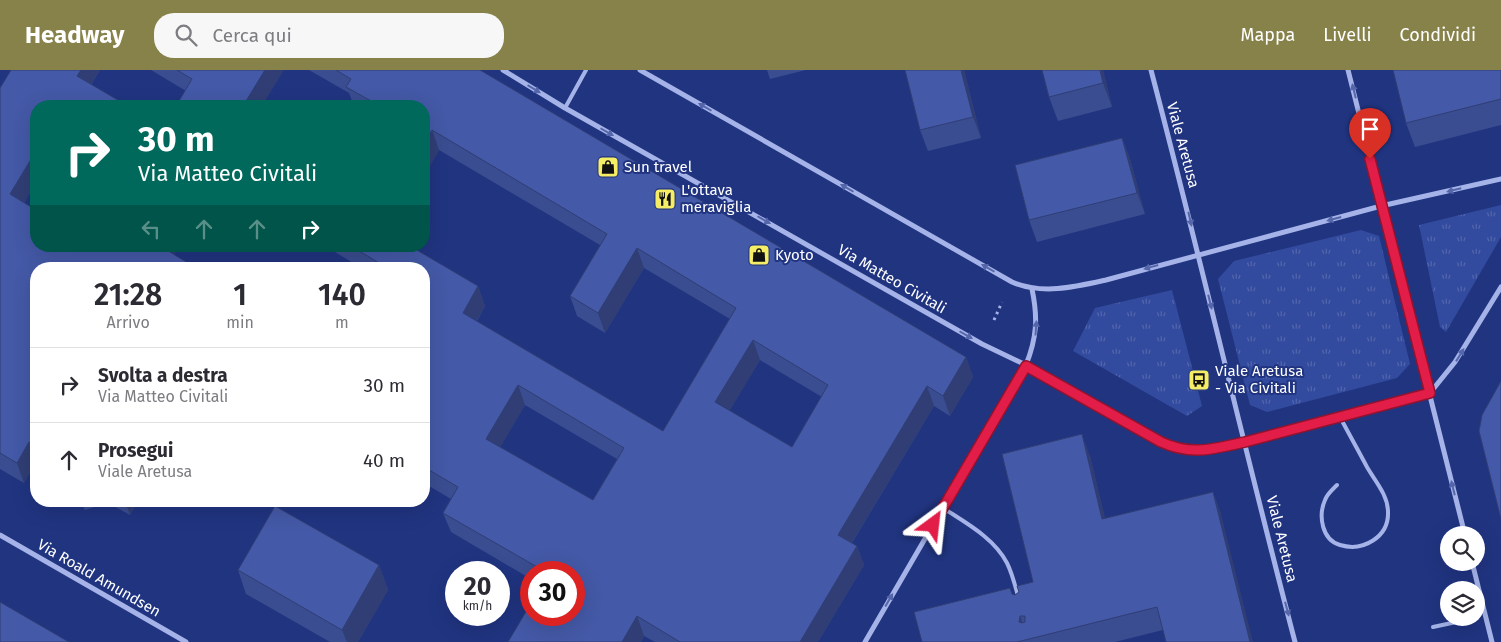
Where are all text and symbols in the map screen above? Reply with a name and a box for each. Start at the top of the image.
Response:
search box [154,13,504,58]
text: Headway [25,21,124,49]
icon: search [172,21,200,49]
text: Cerca qui [212,24,292,47]
text: Mappa [1241,24,1295,46]
text: Livelli [1323,24,1372,46]
text: Condividi [1400,24,1476,46]
one-way arrow [527,84,540,93]
one-way arrow [1349,84,1357,99]
street label: Viale Aretusa [1163,100,1203,190]
one-way arrow [699,103,712,112]
pin [1349,108,1391,159]
icon: arrive [1356,115,1384,143]
text: 30 m [138,118,215,160]
icon: right [55,120,120,185]
one-way arrow [600,127,614,136]
shop icon: Sun travel [596,155,620,179]
place label: Sun travel [624,158,693,176]
text: Via Matteo Civitali [138,160,317,187]
place label: L'ottava meraviglia [681,181,751,216]
one-way arrow [840,183,853,192]
one-way arrow [1446,186,1461,194]
restaurant icon: L'ottava meraviglia [653,187,677,211]
one-way arrow [1186,211,1194,226]
icon: left [137,215,165,243]
icon: ahead [190,215,218,243]
icon: ahead [243,215,271,243]
icon: right [296,215,324,243]
one-way arrow [1327,215,1342,223]
one-way arrow [757,216,770,225]
street label: Via Matteo Civitali [835,241,949,317]
shop icon: Kyoto [747,243,771,267]
place label: Kyoto [775,246,814,264]
one-way arrow [981,264,994,273]
one-way arrow [1144,264,1159,272]
text: 21:28 [94,277,162,313]
text: 1 [233,277,247,313]
text: 140 [318,277,366,313]
one-way arrow [1206,294,1214,309]
text: Arrivo [107,313,150,332]
text: min [226,313,254,332]
text: m [335,313,349,332]
one-way arrow [1032,319,1040,335]
one-way arrow [959,330,973,339]
one-way arrow [1455,348,1464,361]
place label: Viale Aretusa - Via Civitali [1215,362,1303,397]
text: Svolta a destra [98,364,228,387]
bus stop icon: Viale Aretusa - Via Civitali [1187,368,1211,392]
icon: right [55,371,83,399]
text: 30 m [364,374,405,397]
text: Via Matteo Civitali [98,387,228,406]
text: Prosegui [98,439,173,462]
icon: ahead [55,446,83,474]
text: 40 m [363,449,405,472]
text: Viale Aretusa [98,462,192,481]
one-way arrow [1449,480,1457,495]
street label: Viale Aretusa [1263,494,1301,584]
position arrow [906,498,958,550]
map controls [1440,526,1485,626]
button: search [1440,526,1485,571]
street label: Via Roald Amundsen [34,535,164,621]
speed limit sign: 30 [520,561,585,626]
text: 20 [464,572,491,602]
button: layers [1440,581,1485,626]
one-way arrow [885,593,894,606]
text: km/h [463,599,492,613]
one-way arrow [1283,601,1291,616]

